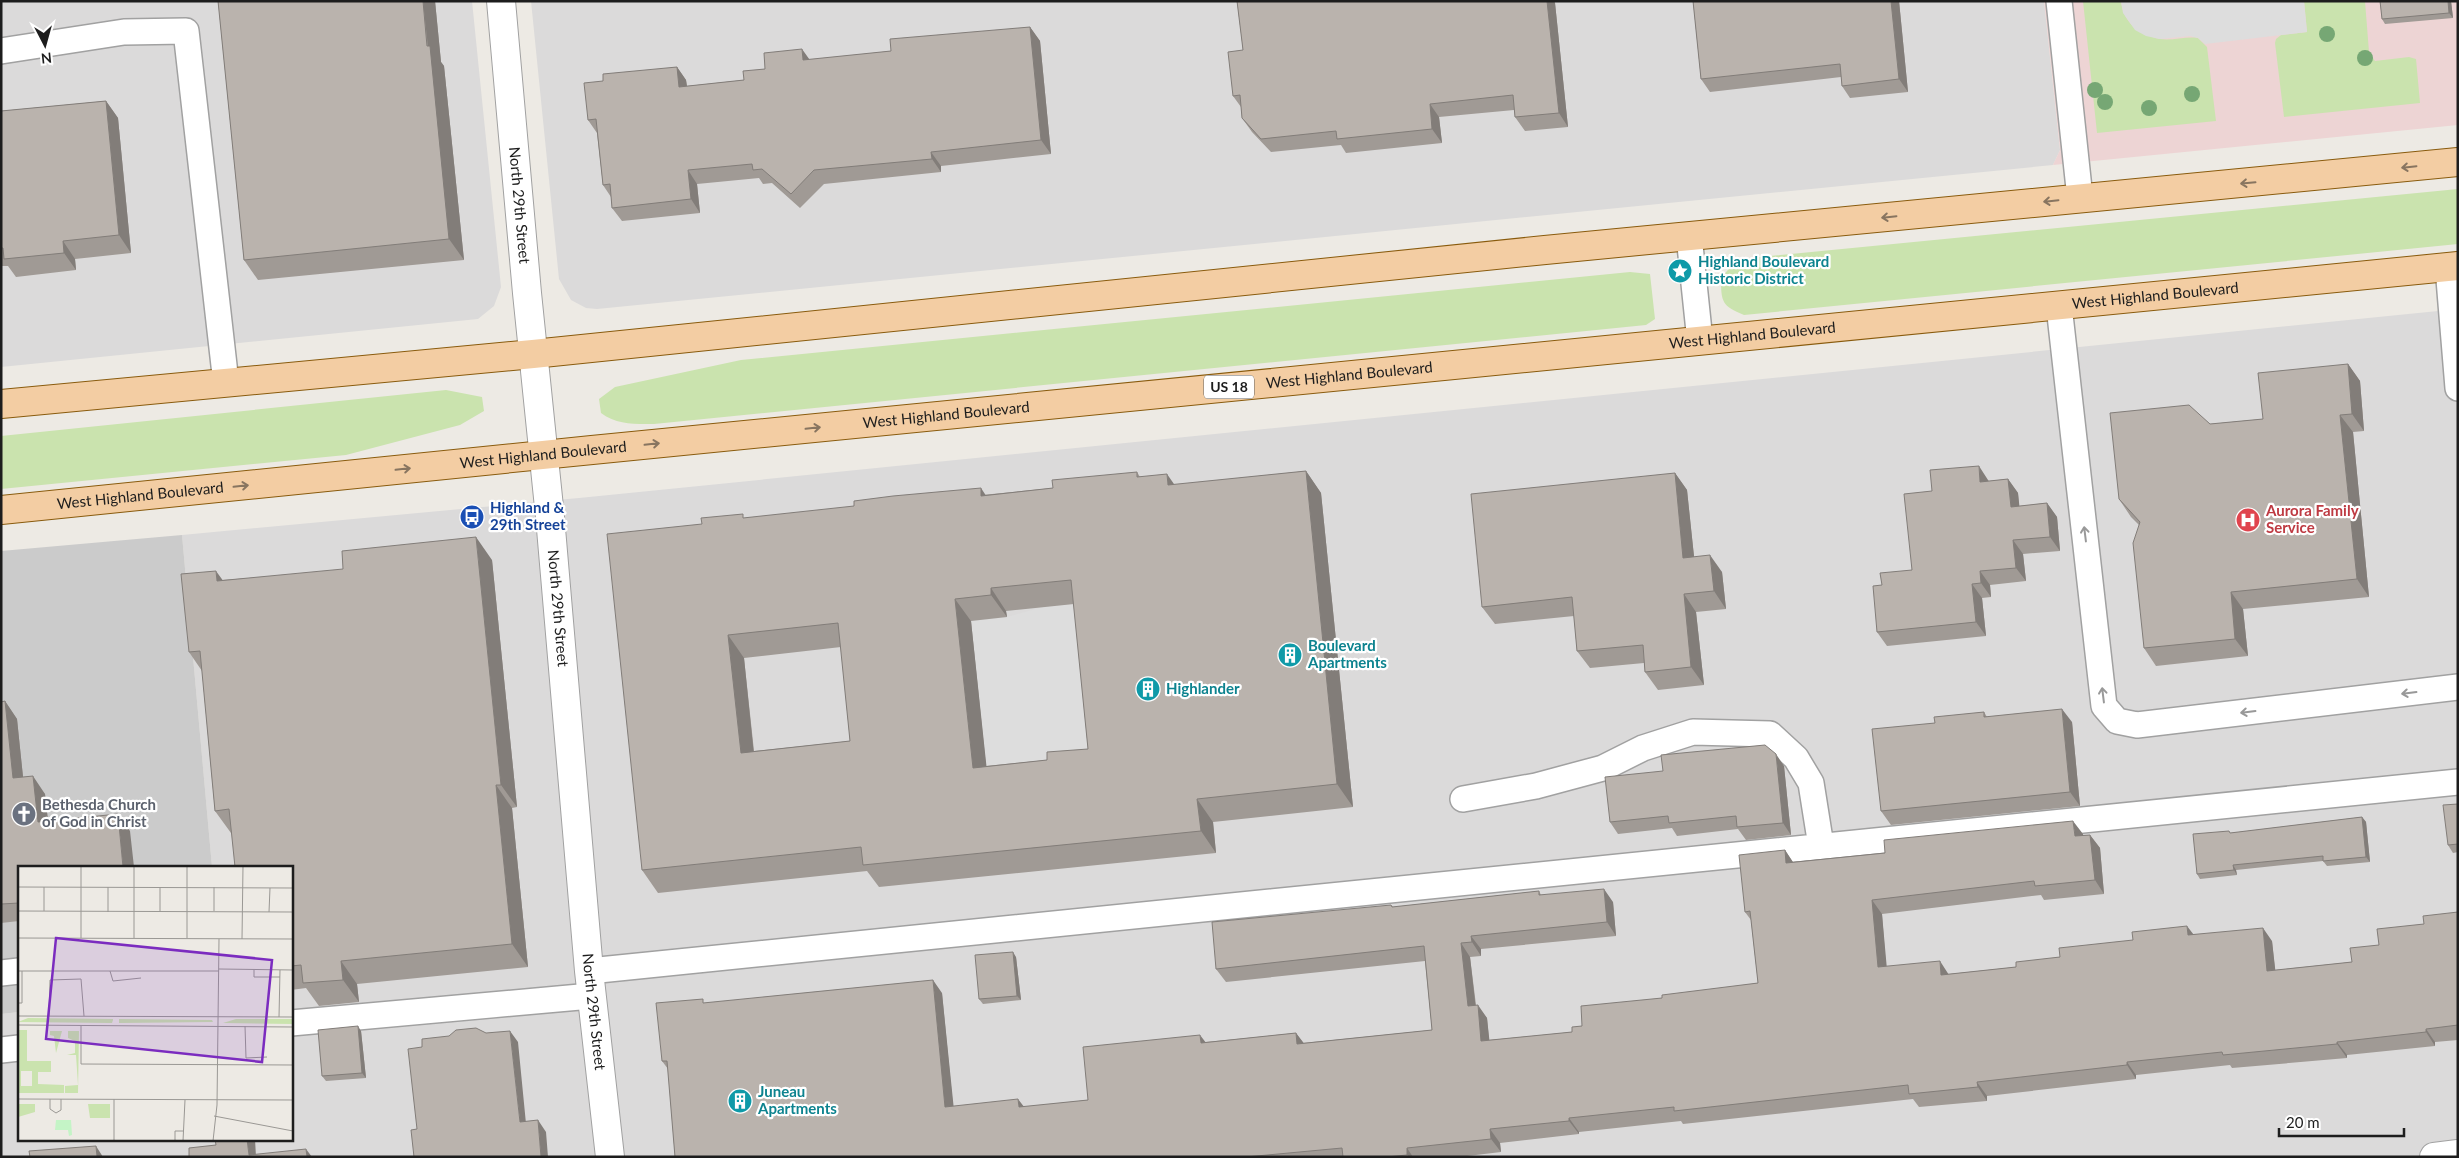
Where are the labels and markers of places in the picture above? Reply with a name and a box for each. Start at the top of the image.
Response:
place label: Highland Boulevard Historic District [1698,252,1829,287]
place icon: Highland Boulevard Historic District [1667,258,1693,284]
place label: Highland & 29th Street [490,498,566,533]
place label: Aurora Family Service [2265,501,2359,536]
bus stop icon: Highland & 29th Street [459,504,485,530]
hospital icon: Aurora Family Service [2235,507,2261,533]
place label: Boulevard Apartments [1307,636,1387,671]
building icon: Boulevard Apartments [1277,642,1303,668]
building icon: Highlander [1135,676,1161,702]
place label: Highlander [1166,679,1240,697]
place label: Bethesda Church of God in Christ [42,795,156,830]
church icon: Bethesda Church of God in Christ [11,801,37,827]
place label: Juneau Apartments [757,1082,837,1117]
building icon: Juneau Apartments [727,1088,753,1114]

